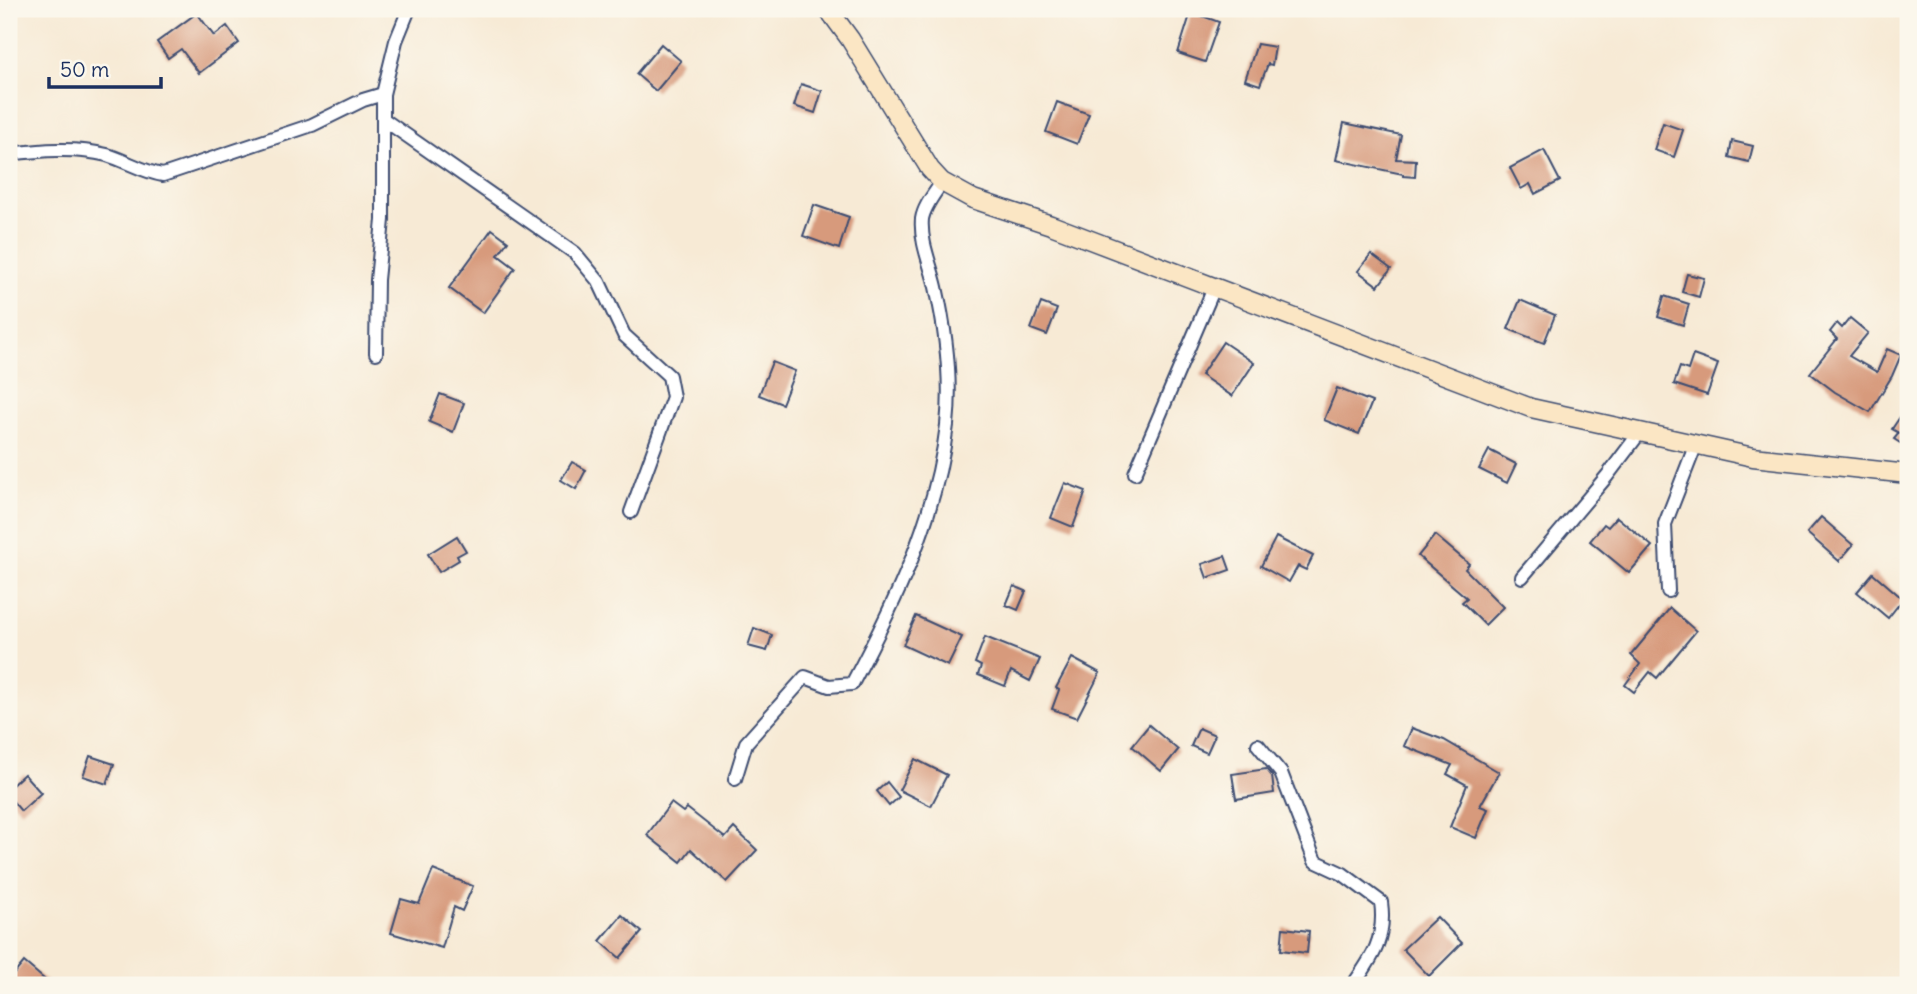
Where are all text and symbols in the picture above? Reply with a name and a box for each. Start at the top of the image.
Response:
scale bar [49,46,161,90]
text: 50 m [60,56,109,83]

